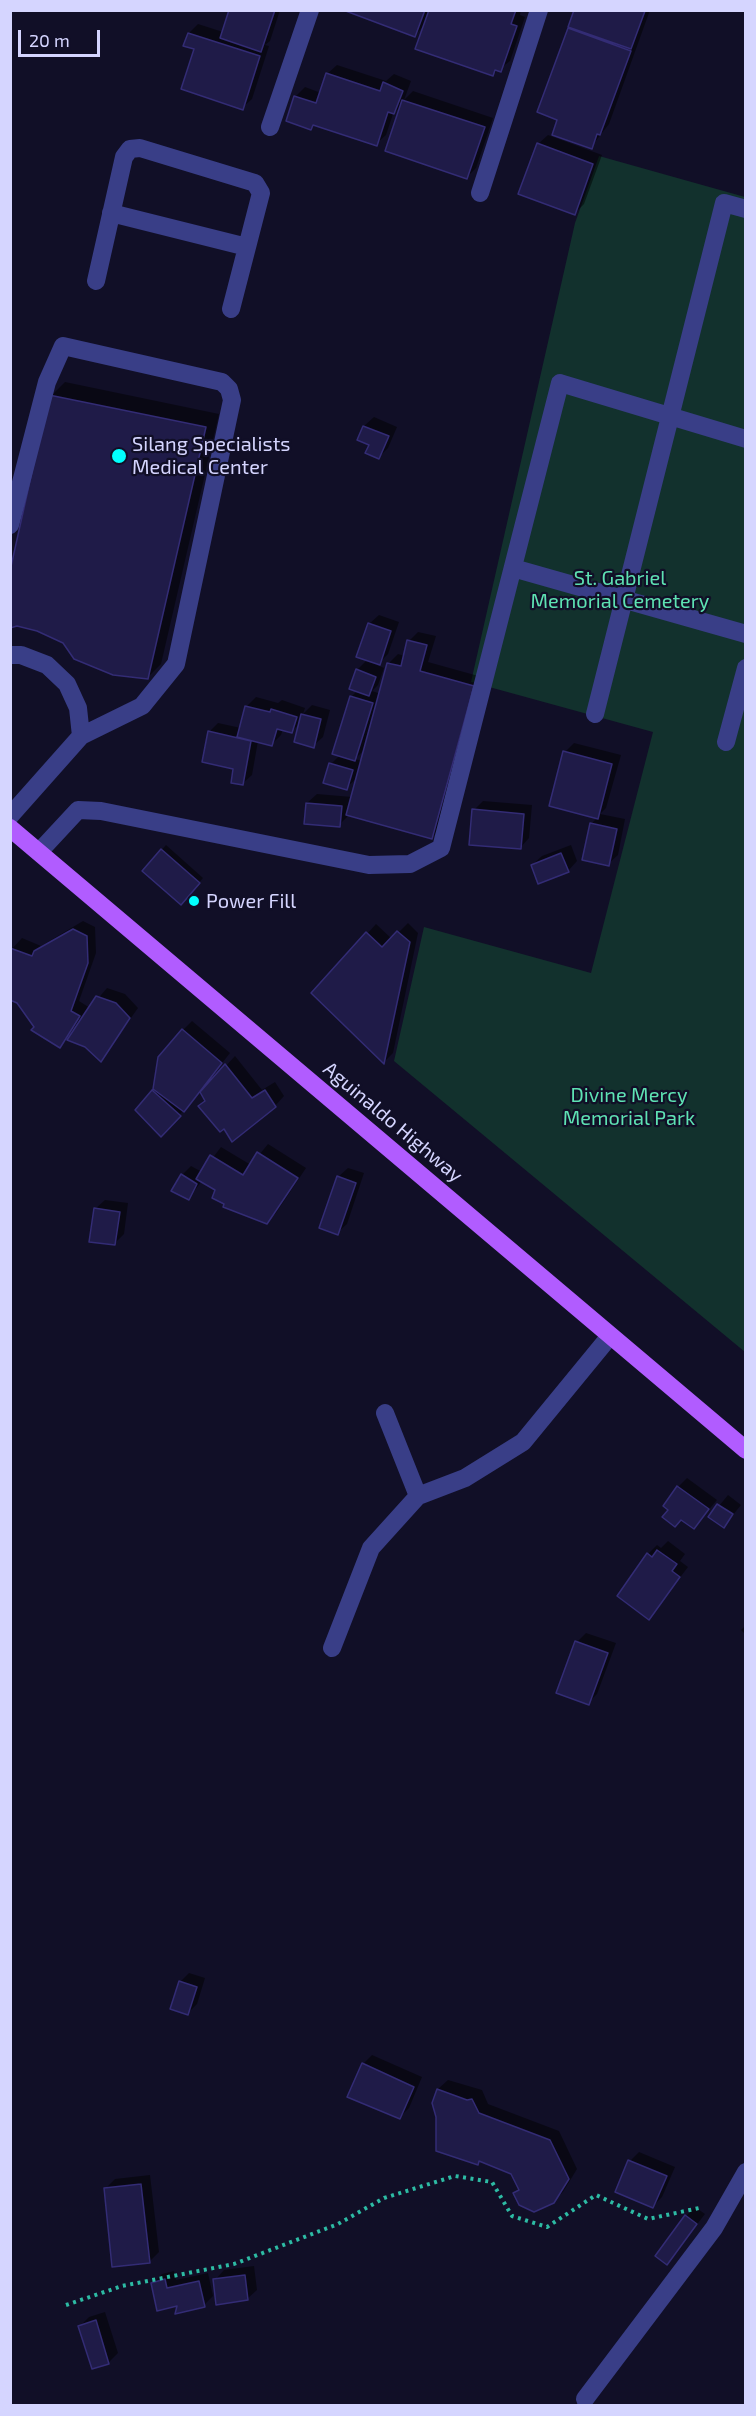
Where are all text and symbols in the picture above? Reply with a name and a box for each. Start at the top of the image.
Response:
scale bar [21,18,104,56]
text: 20 m [29,29,70,51]
place label: Silang Specialists Medical Center [132,432,290,479]
marker: Silang Specialists Medical Center [110,447,128,465]
park label: St. Gabriel Memorial Cemetery [531,566,709,613]
place label: Power Fill [206,889,296,913]
marker: Power Fill [187,894,201,908]
street label: Aguinaldo Highway [318,1057,468,1187]
park label: Divine Mercy Memorial Park [563,1083,695,1130]

